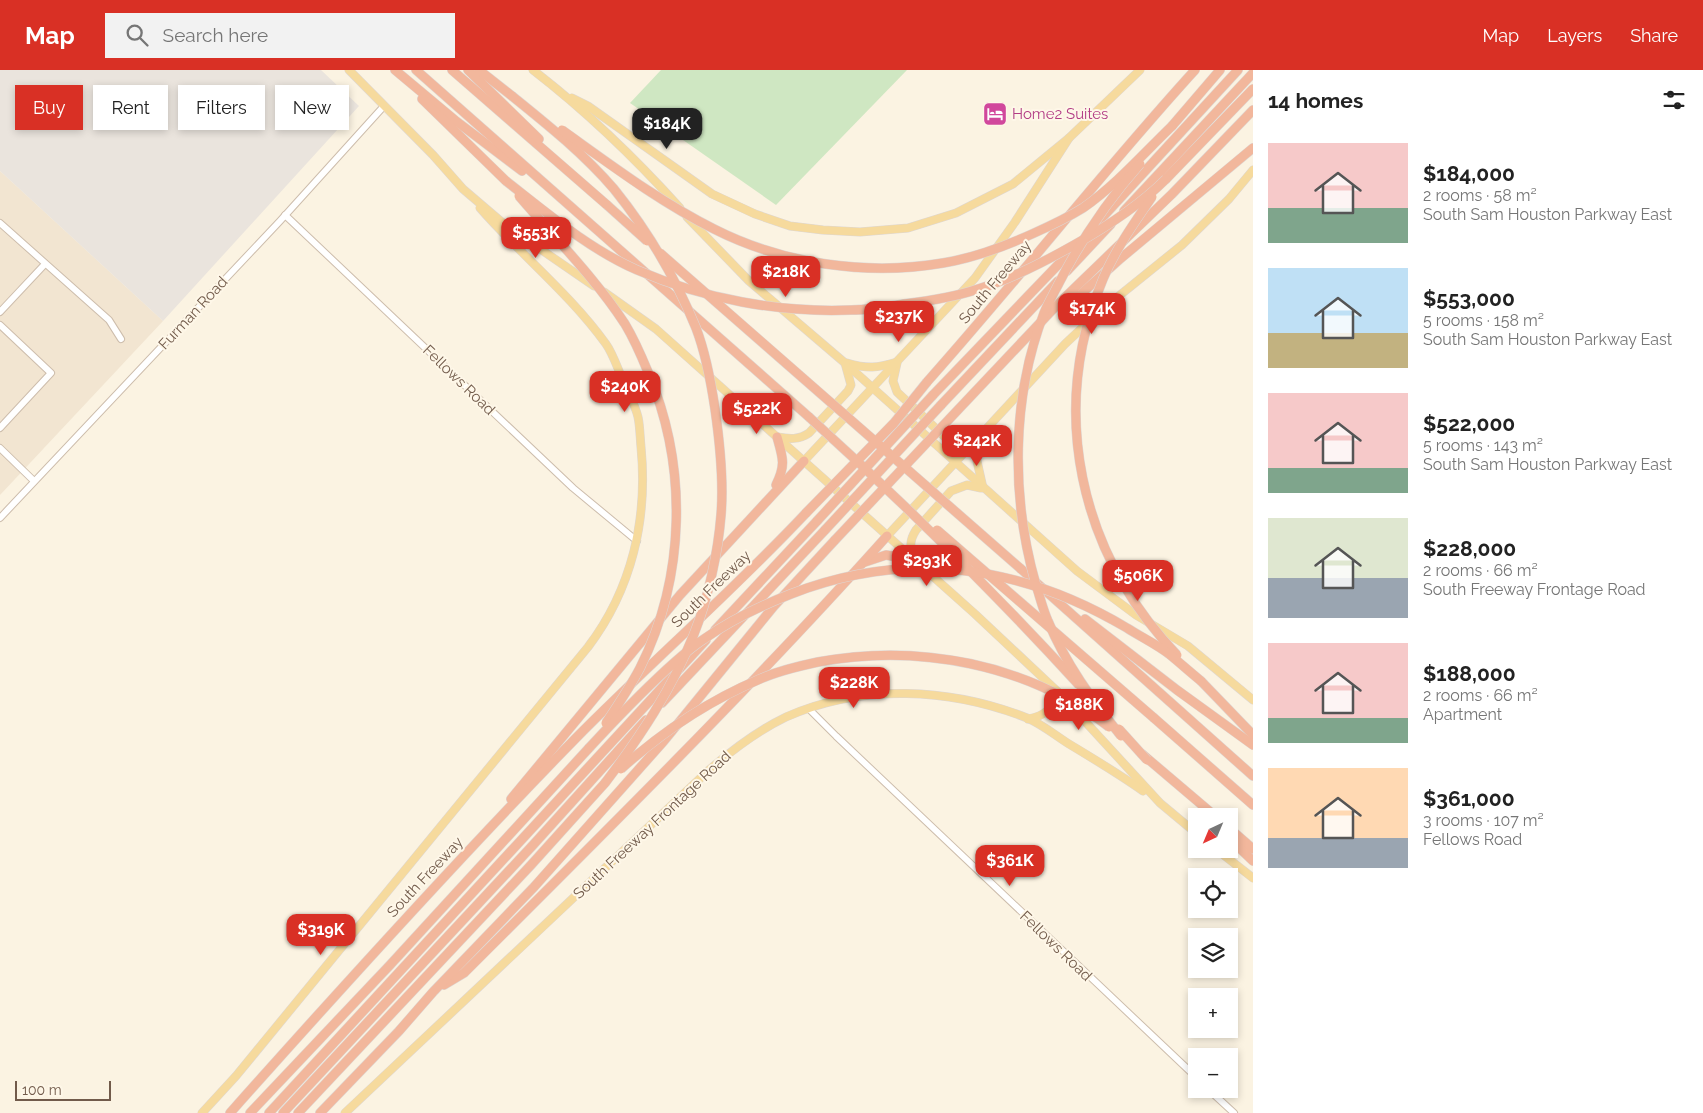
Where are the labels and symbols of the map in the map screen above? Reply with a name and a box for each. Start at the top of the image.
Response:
hotel icon: Home2 Suites [982,101,1008,127]
place label: Home2 Suites [1012,105,1108,123]
pin: $184K [632,108,702,150]
pin: $553K [501,216,571,259]
street label: South Freeway [955,237,1035,327]
pin: $218K [751,256,821,298]
street label: Furman Road [155,273,231,353]
pin: $174K [1057,292,1127,335]
pin: $237K [864,300,934,343]
street label: Fellows Road [419,341,499,419]
pin: $240K [590,370,660,413]
pin: $522K [722,392,792,435]
pin: $242K [942,424,1012,467]
pin: $293K [892,544,962,587]
street label: South Freeway [668,547,754,631]
pin: $506K [1103,560,1173,602]
pin: $228K [819,666,889,709]
pin: $188K [1044,688,1114,731]
street label: South Freeway Frontage Road [570,747,734,903]
north arrow [1188,808,1238,858]
street label: South Freeway [383,833,467,921]
pin: $361K [975,844,1045,887]
street label: Fellows Road [1016,907,1096,985]
pin: $319K [286,914,356,956]
scale bar [15,1078,111,1101]

